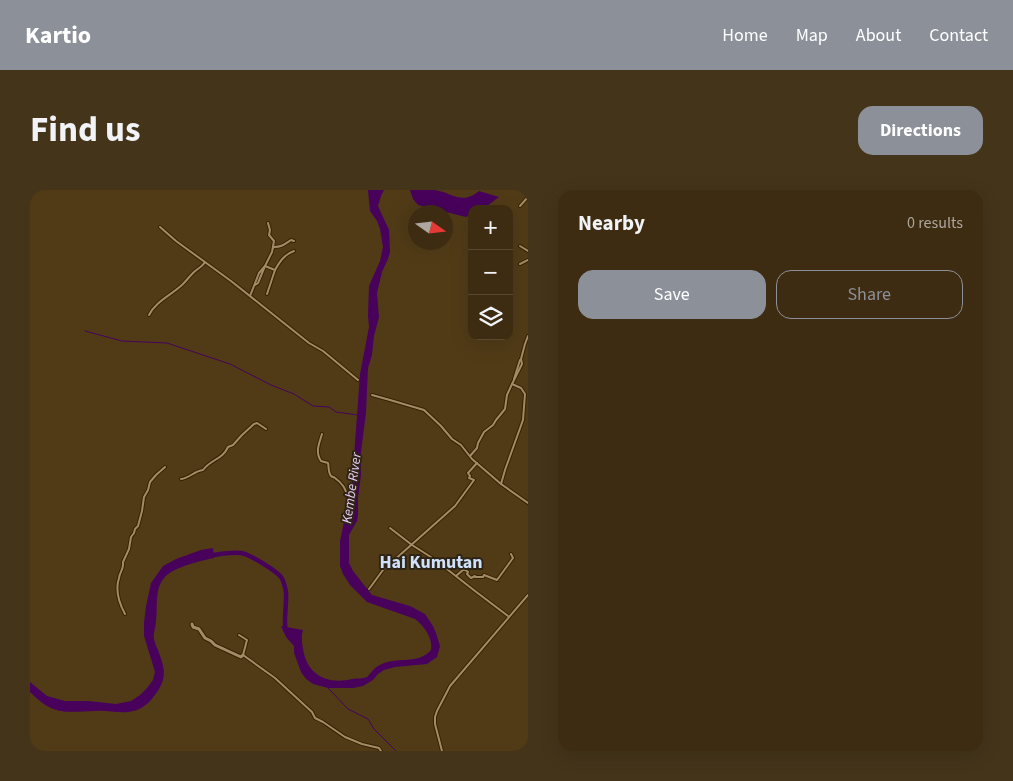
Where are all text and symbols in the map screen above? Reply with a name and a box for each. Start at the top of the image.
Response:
text: Kartio [25,18,91,53]
text: Home [722,23,768,48]
text: Map [796,23,828,48]
text: About [856,23,901,48]
text: Contact [929,23,988,48]
text: Find us [30,105,140,155]
button: Directions [858,106,983,155]
north arrow [408,205,453,250]
map controls [468,205,513,340]
button: + [468,205,513,250]
text: Nearby [578,208,645,238]
text: 0 results [907,212,963,234]
button: − [468,250,513,295]
button: Save [578,270,766,319]
button: Share [776,270,963,319]
button: layers [468,295,513,340]
water label: Kembe River [337,450,367,525]
district label: Hai Kumutan [379,550,483,575]

